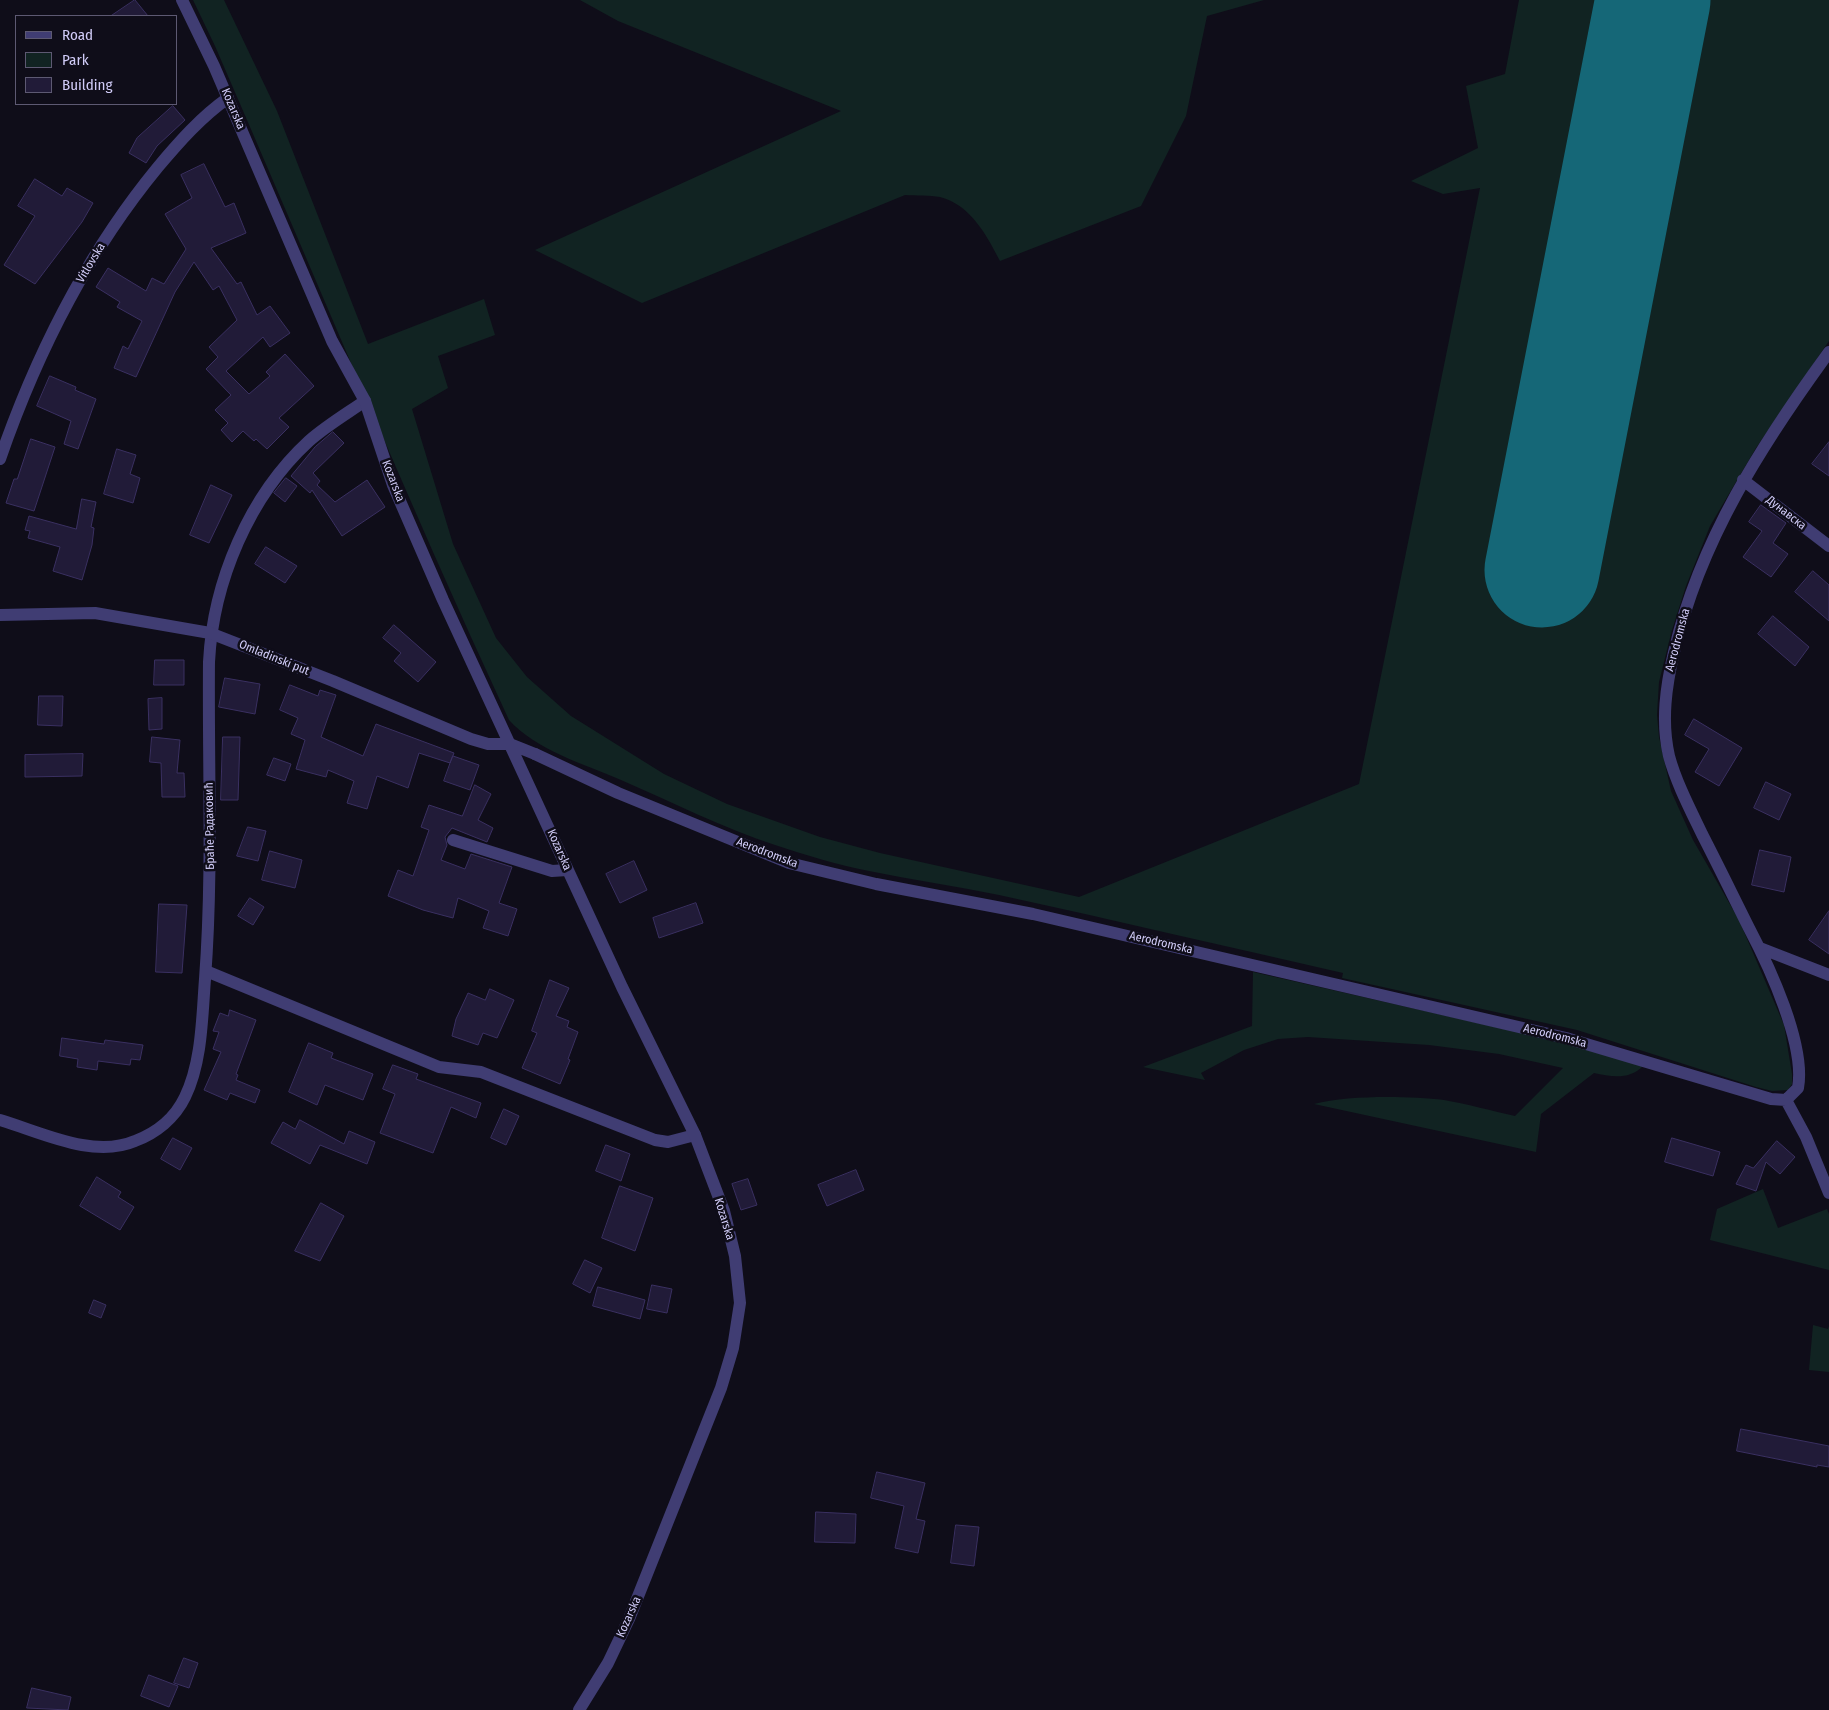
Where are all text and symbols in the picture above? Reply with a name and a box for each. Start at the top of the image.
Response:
legend [15,15,178,105]
text: Road [62,26,93,44]
text: Park [62,51,89,69]
text: Building [62,76,113,94]
street label: Kozarska [218,86,248,132]
street label: Vitlovska [74,240,108,286]
street label: Kozarska [379,458,407,504]
street label: Дунавска [1763,493,1809,533]
street label: Aerodromska [1663,607,1693,673]
street label: Omladinski put [237,637,311,679]
street label: Браће Радаковић [202,782,218,870]
street label: Kozarska [544,827,574,873]
street label: Aerodromska [734,835,800,871]
street label: Aerodromska [1128,929,1194,957]
street label: Aerodromska [1522,1021,1588,1051]
street label: Kozarska [711,1196,737,1242]
street label: Kozarska [614,1594,644,1640]

